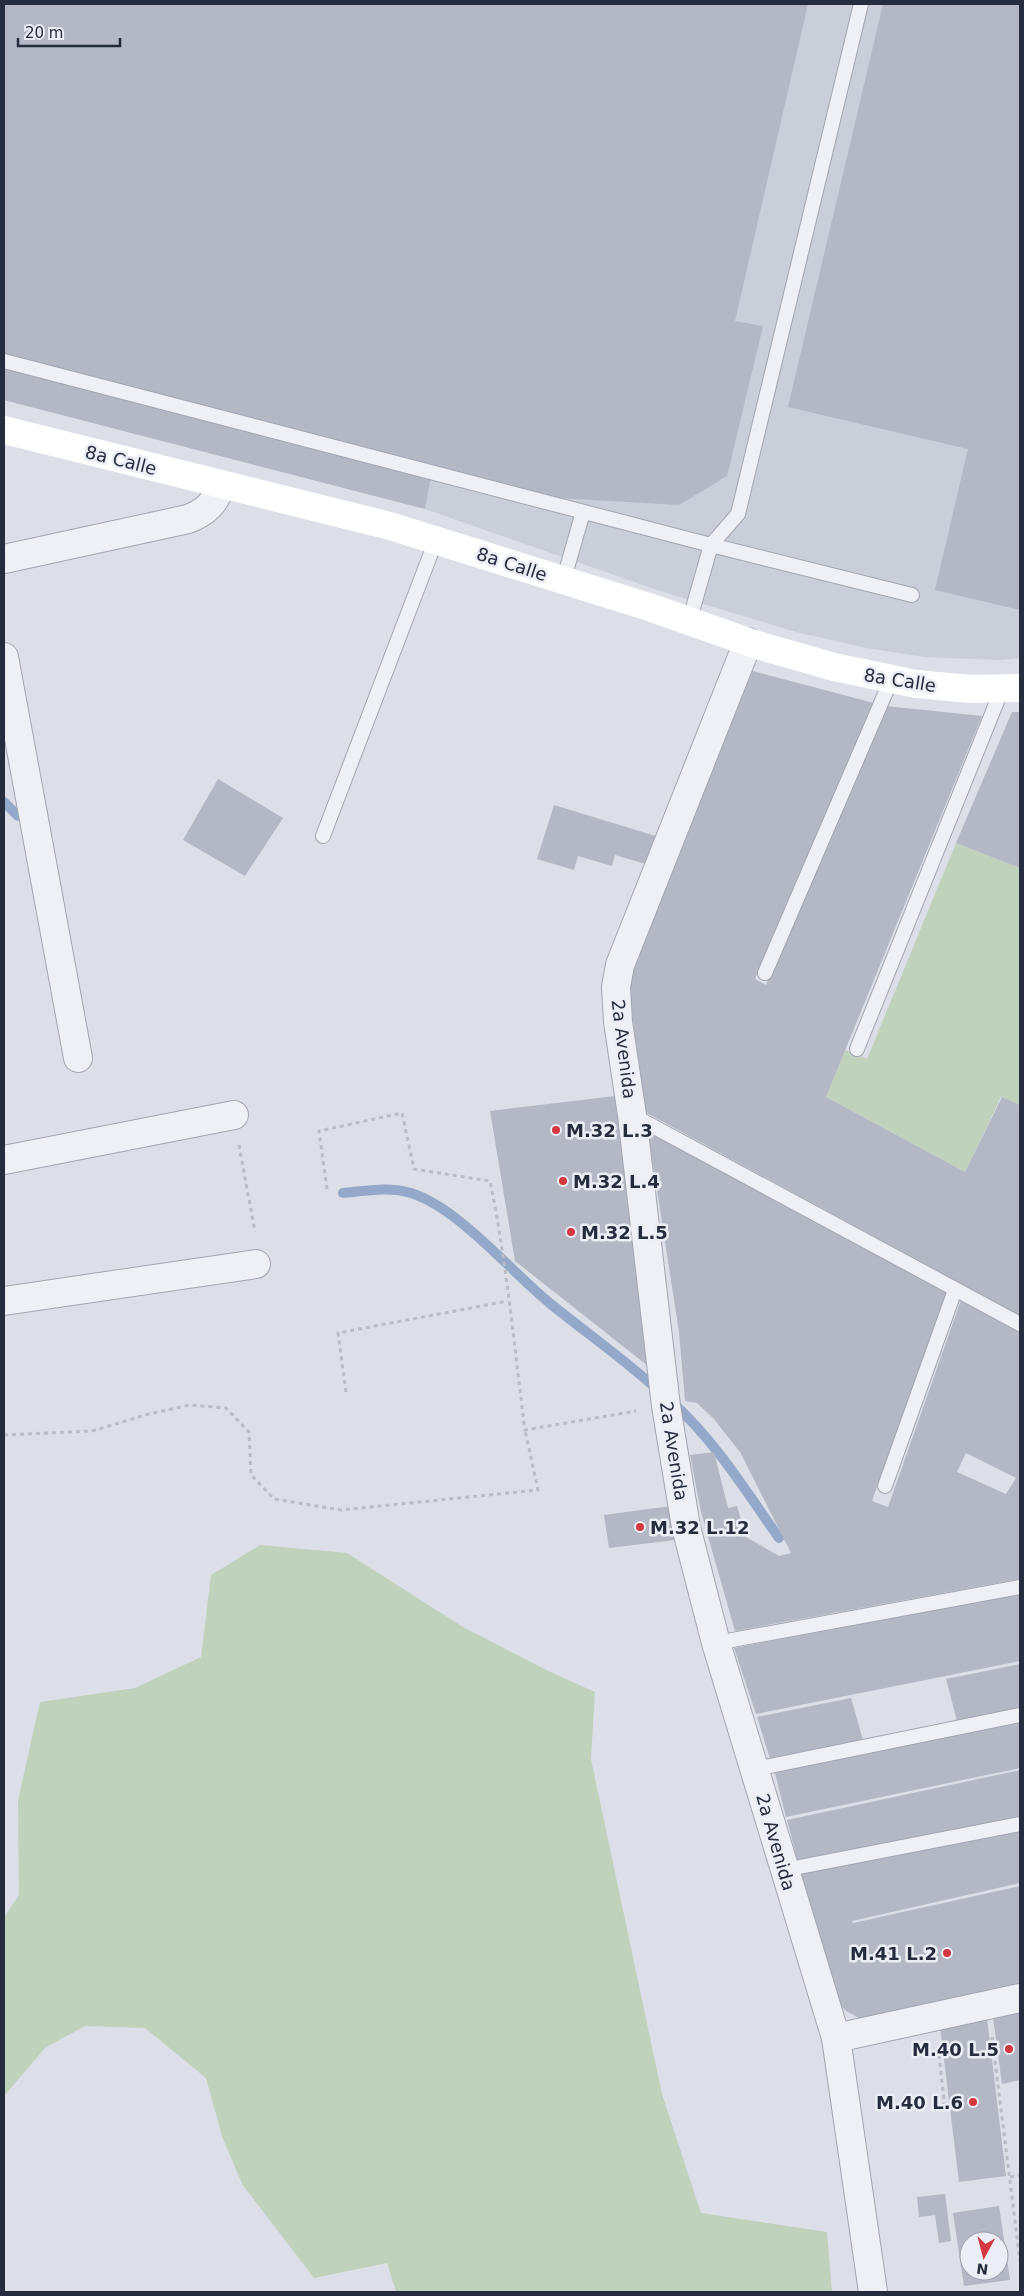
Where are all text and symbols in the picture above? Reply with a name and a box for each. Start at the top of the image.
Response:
scale bar [18,15,120,47]
text: 20 m [25,24,63,42]
street label: 8a Calle [83,441,159,479]
street label: 8a Calle [474,543,550,585]
street label: 8a Calle [862,664,938,696]
street label: 2a Avenida [607,998,641,1100]
place label: M.32 L.3 [566,1120,653,1141]
marker: M.32 L.3 [550,1124,562,1136]
place label: M.32 L.4 [573,1171,660,1192]
marker: M.32 L.4 [557,1175,569,1187]
place label: M.32 L.5 [581,1222,668,1243]
marker: M.32 L.5 [565,1226,577,1238]
street label: 2a Avenida [656,1400,692,1502]
place label: M.32 L.12 [650,1517,749,1538]
marker: M.32 L.12 [634,1521,646,1533]
street label: 2a Avenida [752,1791,800,1893]
place label: M.41 L.2 [850,1943,937,1964]
marker: M.41 L.2 [941,1947,953,1959]
place label: M.40 L.5 [912,2039,999,2060]
marker: M.40 L.5 [1003,2043,1015,2055]
place label: M.40 L.6 [876,2092,963,2113]
marker: M.40 L.6 [967,2096,979,2108]
north arrow [959,2231,1009,2281]
text: N [976,2260,989,2278]

